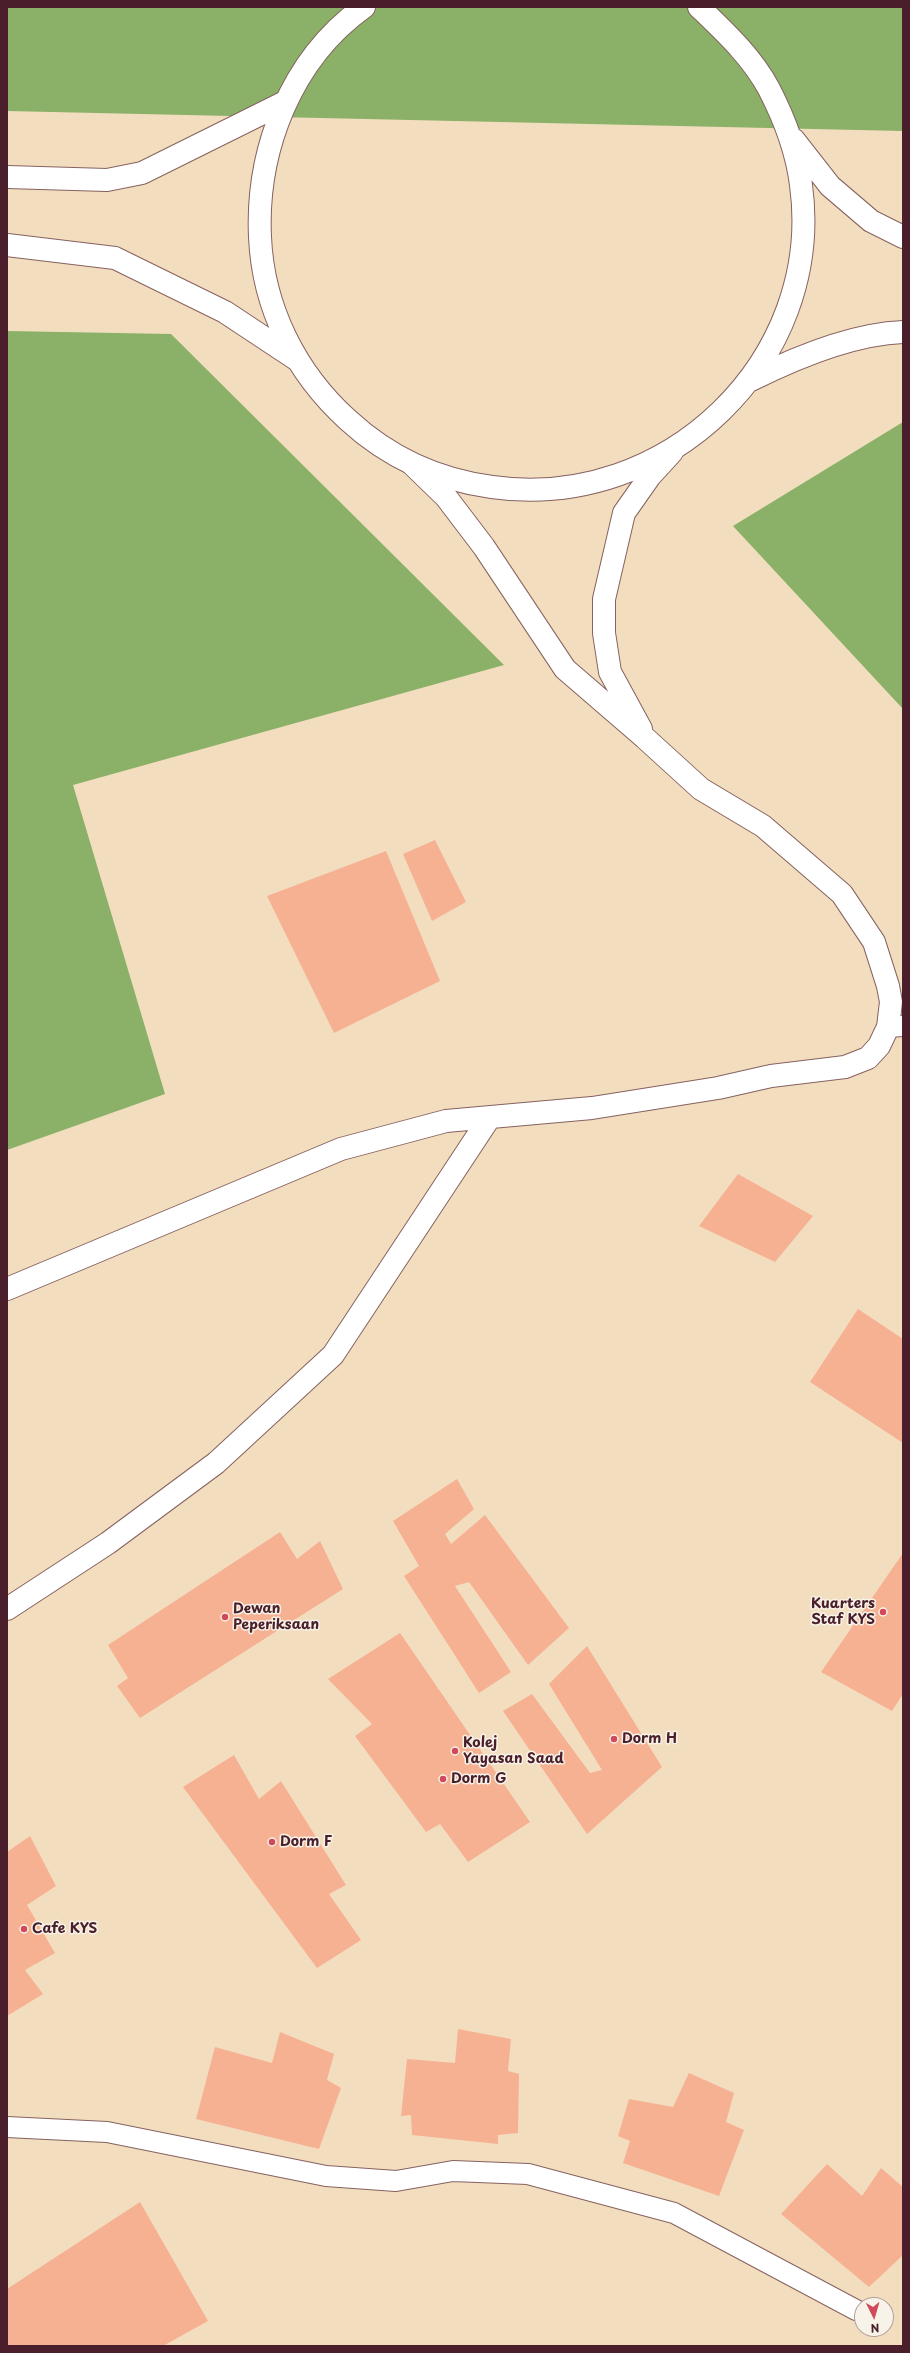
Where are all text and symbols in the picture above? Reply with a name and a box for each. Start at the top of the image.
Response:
place label: Kuarters Staf KYS [811,1596,875,1628]
place label: Dewan Peperiksaan [233,1601,319,1634]
marker: Kuarters Staf KYS [878,1607,888,1617]
marker: Dewan Peperiksaan [220,1612,230,1622]
place label: Dorm H [622,1731,677,1747]
marker: Dorm H [609,1734,619,1744]
place label: Kolej Yayasan Saad [463,1735,564,1768]
marker: Kolej Yayasan Saad [450,1746,460,1756]
place label: Dorm G [451,1771,506,1787]
marker: Dorm G [438,1774,448,1784]
place label: Dorm F [280,1834,332,1850]
marker: Dorm F [267,1837,277,1847]
place label: Cafe KYS [32,1921,97,1937]
marker: Cafe KYS [19,1924,29,1934]
north arrow [854,2297,894,2337]
text: N [870,2320,880,2337]

